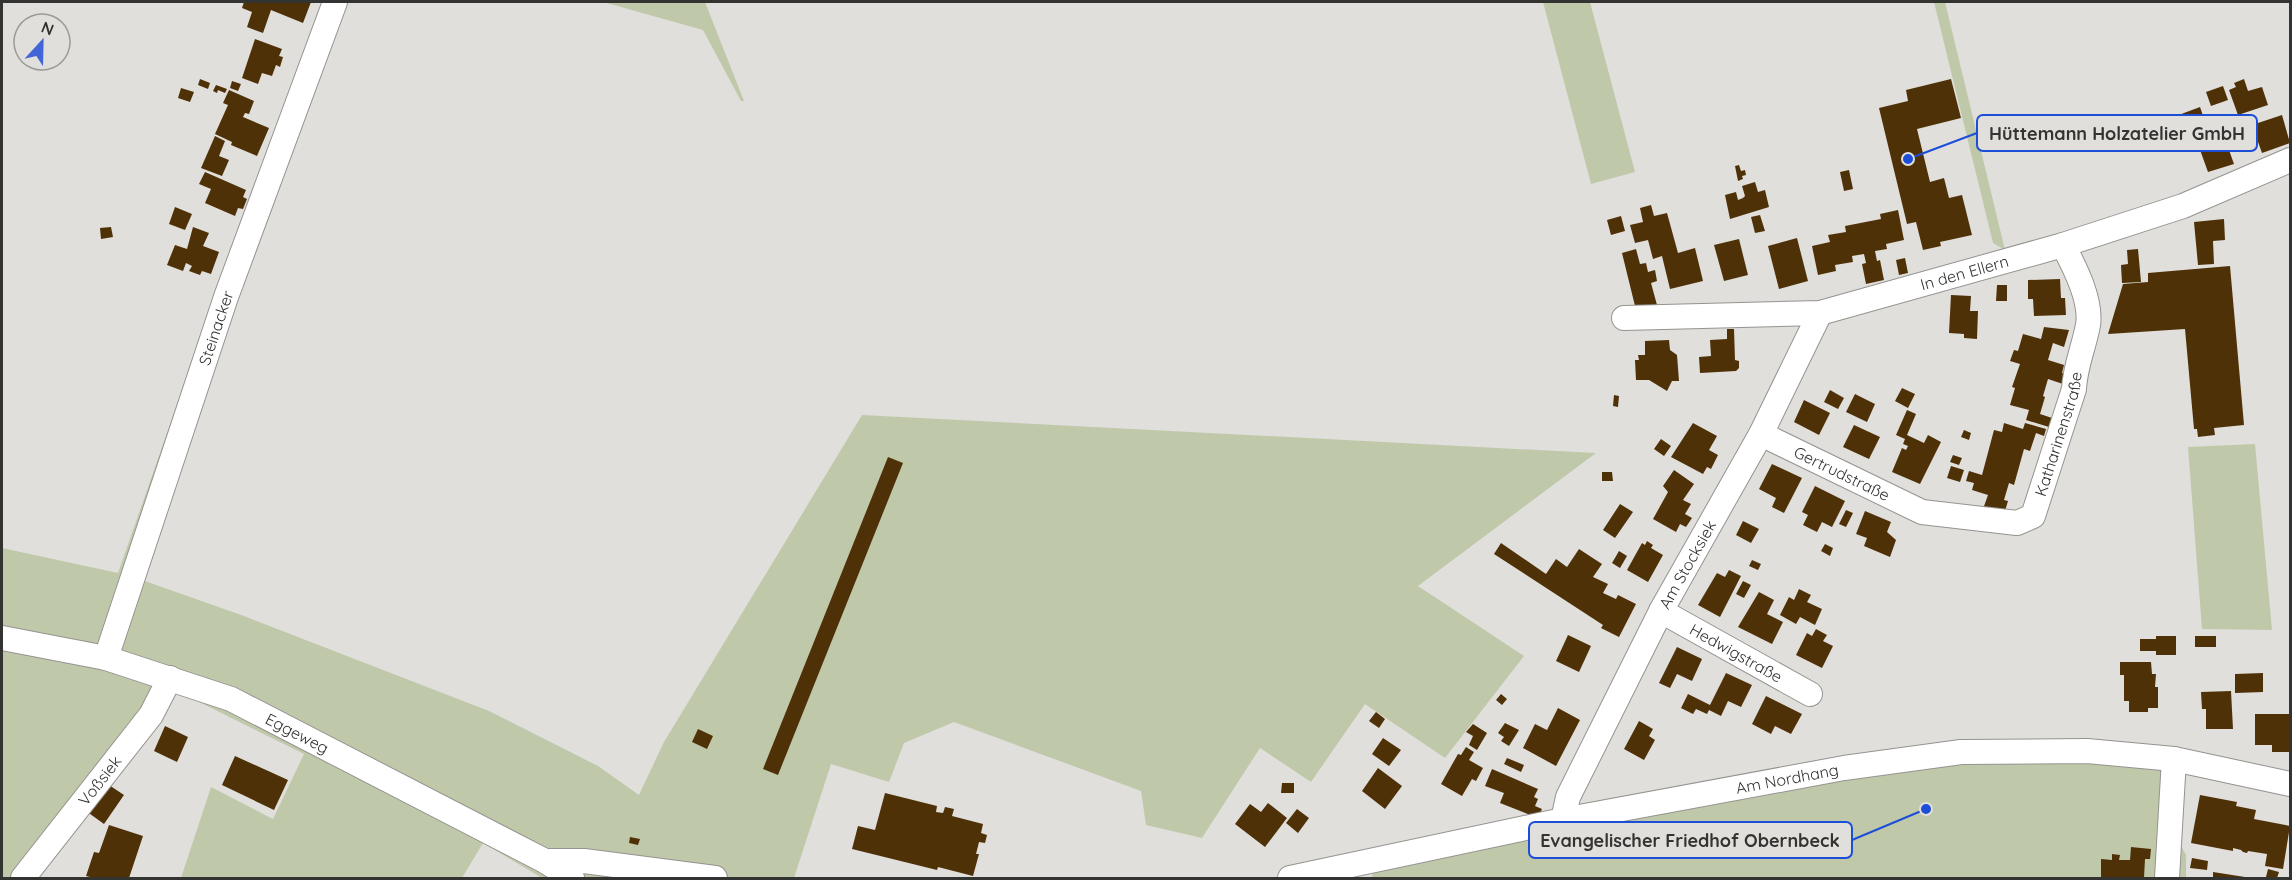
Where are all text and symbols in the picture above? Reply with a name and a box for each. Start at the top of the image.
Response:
north arrow [12,12,72,72]
text: N [38,17,57,40]
callout: Hüttemann Holzatelier GmbH [1977,115,2257,151]
text: Hüttemann Holzatelier GmbH [1989,122,2245,145]
street label: In den Ellern [1918,251,2011,294]
street label: Steinacker [194,288,238,368]
street label: Katharinenstraße [2030,370,2086,499]
street label: Gertrudstraße [1791,442,1893,505]
street label: Am Stocksiek [1654,517,1720,612]
street label: Hedwigstraße [1686,619,1786,687]
street label: Eggeweg [262,709,332,758]
street label: Voßsiek [74,751,125,810]
street label: Am Nordhang [1734,759,1840,798]
callout: Evangelischer Friedhof Obernbeck [1529,822,1852,858]
text: Evangelischer Friedhof Obernbeck [1540,829,1840,852]

